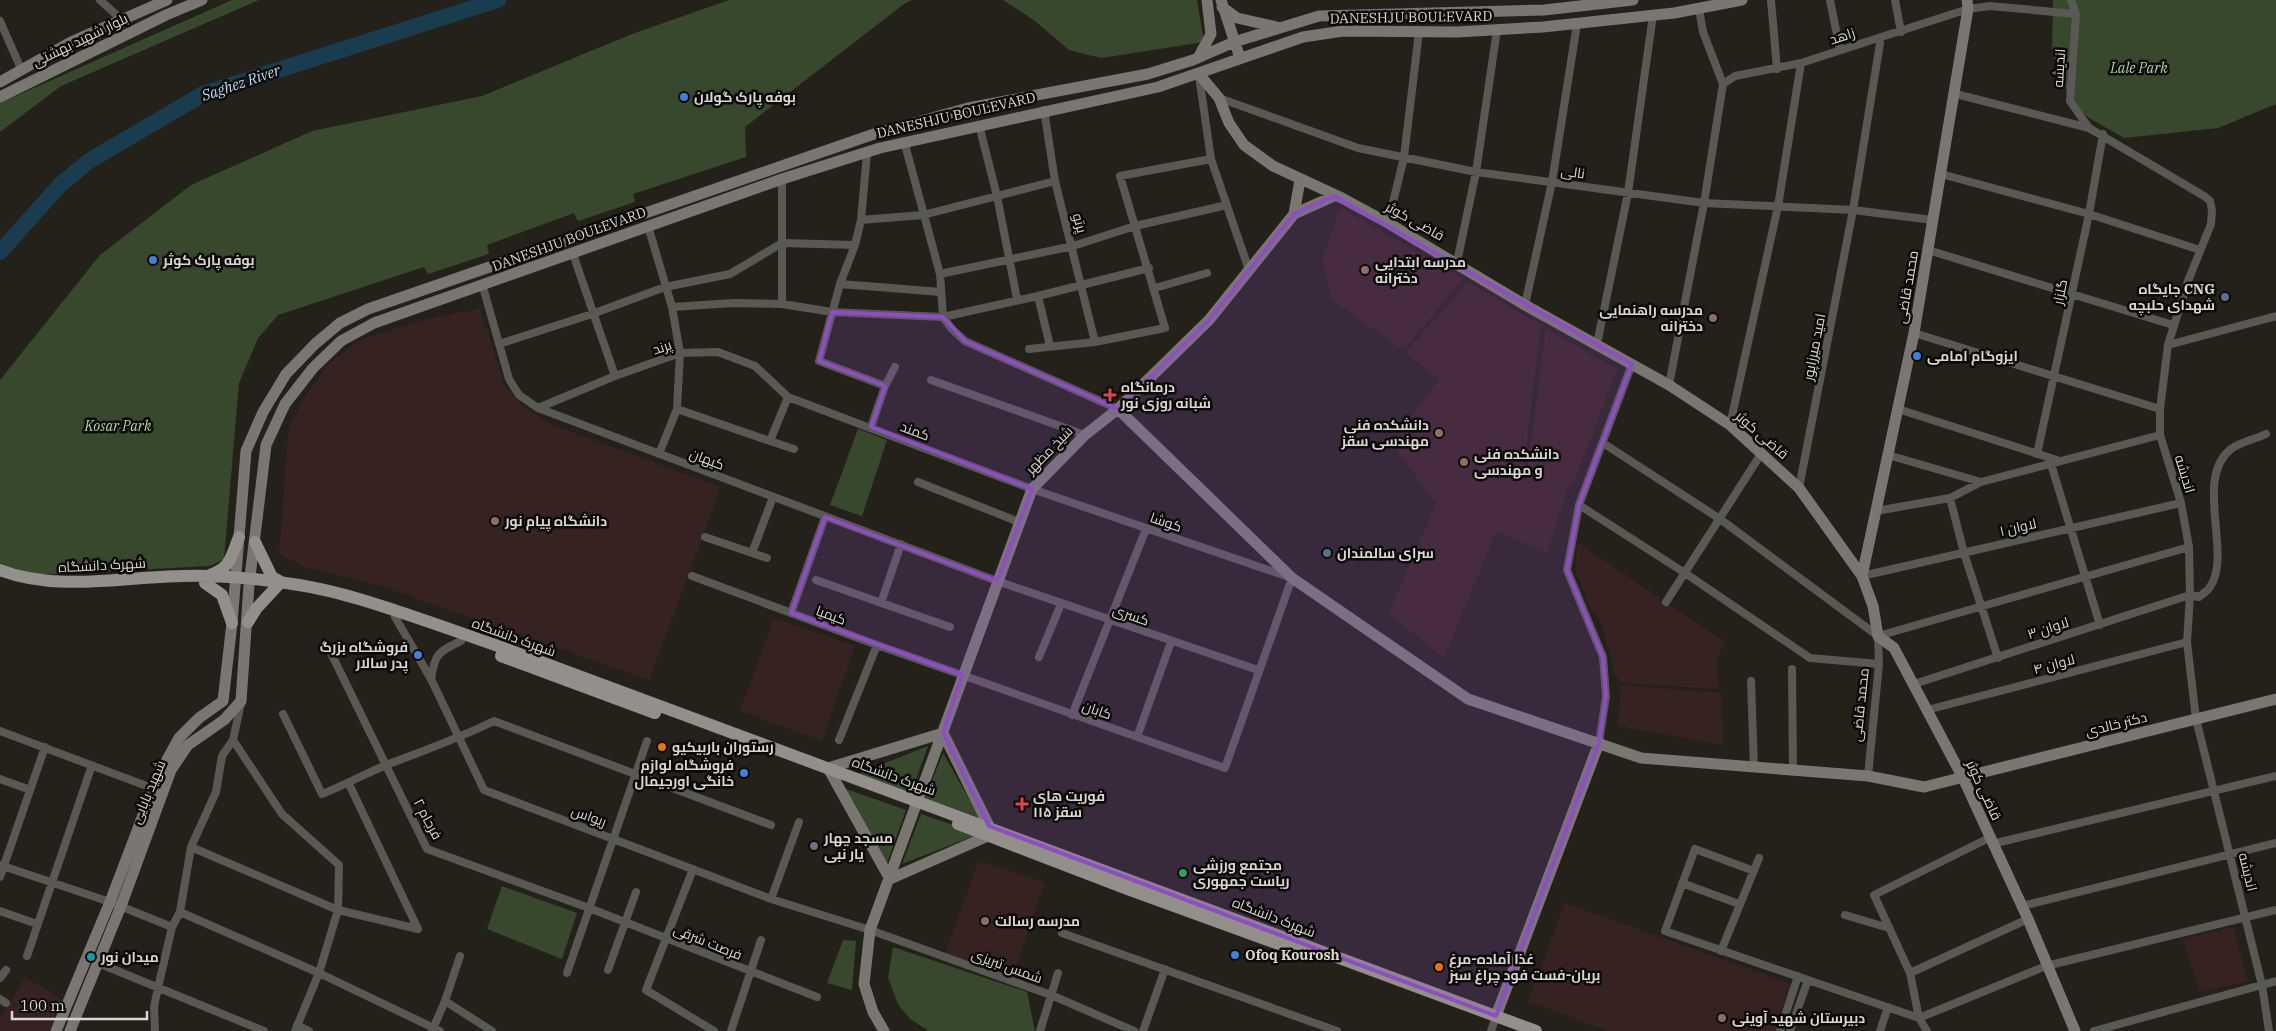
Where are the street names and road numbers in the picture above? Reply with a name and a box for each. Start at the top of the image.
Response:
street label: DANESHJU BOULEVARD [1330,7,1493,27]
street label: بلوار شهید بهشتی [29,9,131,71]
street label: زاهد [1827,23,1857,49]
street label: اندیشه [2049,48,2069,88]
street label: DANESHJU BOULEVARD [875,88,1037,142]
street label: نالی [1560,161,1586,183]
street label: قاضی کوثر [1382,197,1448,245]
street label: DANESHJU BOULEVARD [490,203,649,275]
street label: پرتو [1068,211,1091,235]
street label: محمد قاضی [1892,249,1922,325]
street label: گلزار [2048,278,2071,307]
street label: امید میرزاپور [1798,312,1830,383]
street label: پرند [650,335,675,360]
street label: قاضی کوثر [1731,406,1792,463]
street label: کمند [898,417,932,445]
street label: شیخ مظهر [1021,422,1077,479]
street label: کیهان [687,444,727,474]
street label: اندیشه [2171,453,2199,495]
street label: کوشا [1148,508,1184,536]
street label: لاوان ۱ [1998,514,2038,540]
street label: شهرک دانشگاه [58,554,146,576]
street label: کسری [1110,600,1152,630]
street label: کیمیا [814,601,848,629]
street label: لاوان ۳ [2025,613,2071,643]
street label: شهرک دانشگاه [470,614,558,660]
street label: لاوان ۴ [2031,650,2077,678]
street label: محمد قاضی [1847,667,1873,743]
street label: کابان [1080,697,1114,723]
street label: دکتر خالدی [2083,708,2149,740]
street label: شهرک دانشگاه [850,753,938,799]
street label: قاضی کوثر [1962,756,2006,823]
street label: شهید بابایی [127,757,169,827]
street label: فرجام ۲ [409,795,446,843]
street label: ریواس [569,801,609,831]
street label: اندیشه [2235,851,2261,893]
street label: شهرک دانشگاه [1230,893,1318,941]
street label: فرصت شرقی [671,920,745,964]
street label: شمس تبریزی [969,945,1045,987]

